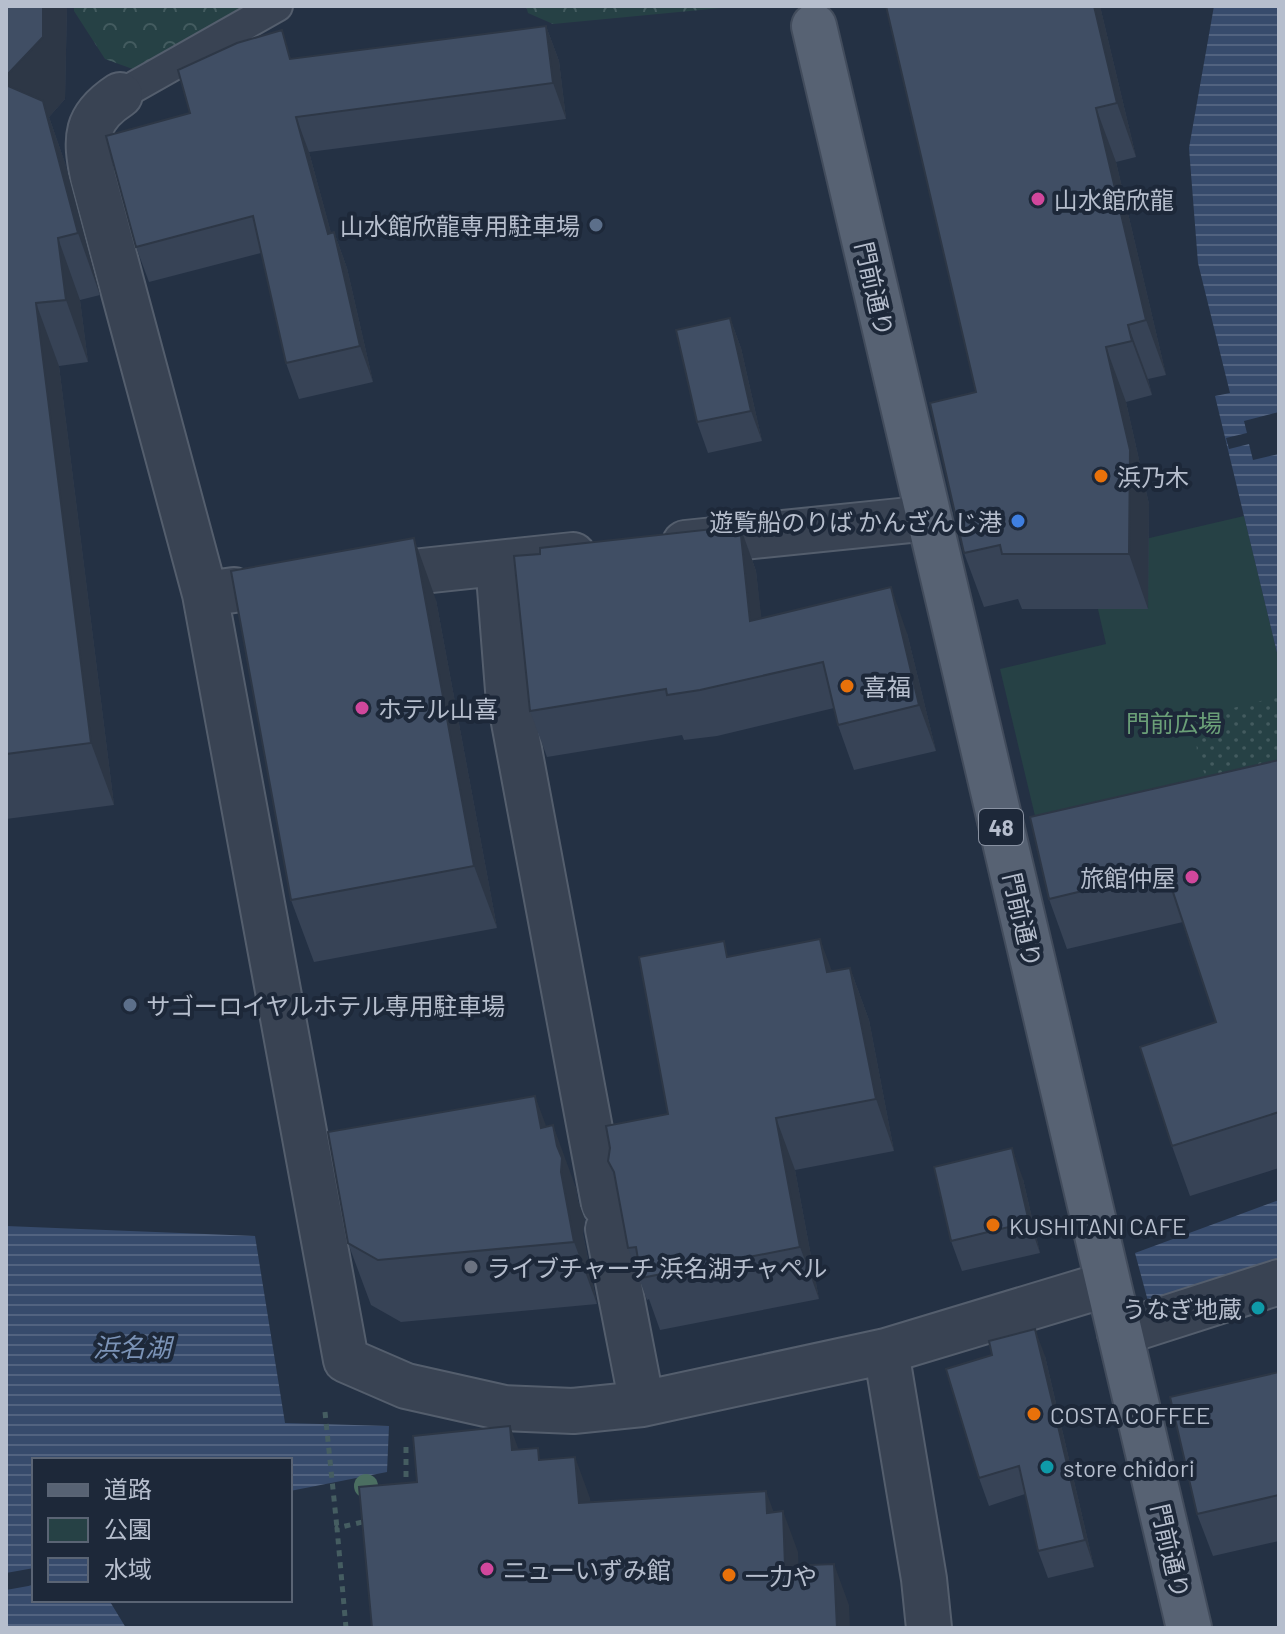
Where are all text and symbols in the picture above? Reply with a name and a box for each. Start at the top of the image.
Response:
place label: 山水館欣龍 [1054,185,1174,214]
marker: 山水館欣龍 [1029,190,1047,208]
place label: 山水館欣龍専用駐車場 [340,211,580,240]
marker: 山水館欣龍専用駐車場 [587,216,605,234]
street label: 門前通り [850,239,900,339]
place label: 浜乃木 [1117,462,1189,491]
marker: 浜乃木 [1092,467,1110,485]
place label: 遊覧船のりば かんざんじ港 [709,507,1002,536]
marker: 遊覧船のりば かんざんじ港 [1009,512,1027,530]
place label: 喜福 [863,672,911,701]
marker: 喜福 [838,677,856,695]
place label: ホテル山喜 [378,694,498,723]
marker: ホテル山喜 [353,699,371,717]
park label: 門前広場 [1126,708,1222,737]
road number: 48 [979,809,1023,845]
place label: 旅館仲屋 [1080,863,1176,892]
marker: 旅館仲屋 [1183,868,1201,886]
street label: 門前通り [998,870,1048,970]
place label: サゴーロイヤルホテル専用駐車場 [146,991,505,1020]
marker: サゴーロイヤルホテル専用駐車場 [121,996,139,1014]
place label: KUSHITANI CAFE [1009,1211,1187,1240]
marker: KUSHITANI CAFE [984,1216,1002,1234]
place label: ライブチャーチ 浜名湖チャペル [487,1253,827,1282]
marker: ライブチャーチ 浜名湖チャペル [462,1258,480,1276]
place label: うなぎ地蔵 [1122,1294,1242,1323]
marker: うなぎ地蔵 [1249,1299,1267,1317]
water label: 浜名湖 [93,1331,175,1362]
place label: COSTA COFFEE [1050,1400,1211,1429]
marker: COSTA COFFEE [1025,1405,1043,1423]
place label: store chidori [1063,1453,1195,1482]
legend [32,1458,292,1602]
marker: store chidori [1038,1458,1056,1476]
text: 道路 [104,1474,152,1503]
street label: 門前通り [1146,1501,1196,1601]
text: 公園 [104,1514,152,1543]
text: 水域 [104,1554,152,1583]
place label: ニューいずみ館 [503,1555,671,1584]
marker: ニューいずみ館 [478,1560,496,1578]
place label: 一力や [745,1561,817,1590]
marker: 一力や [720,1566,738,1584]

